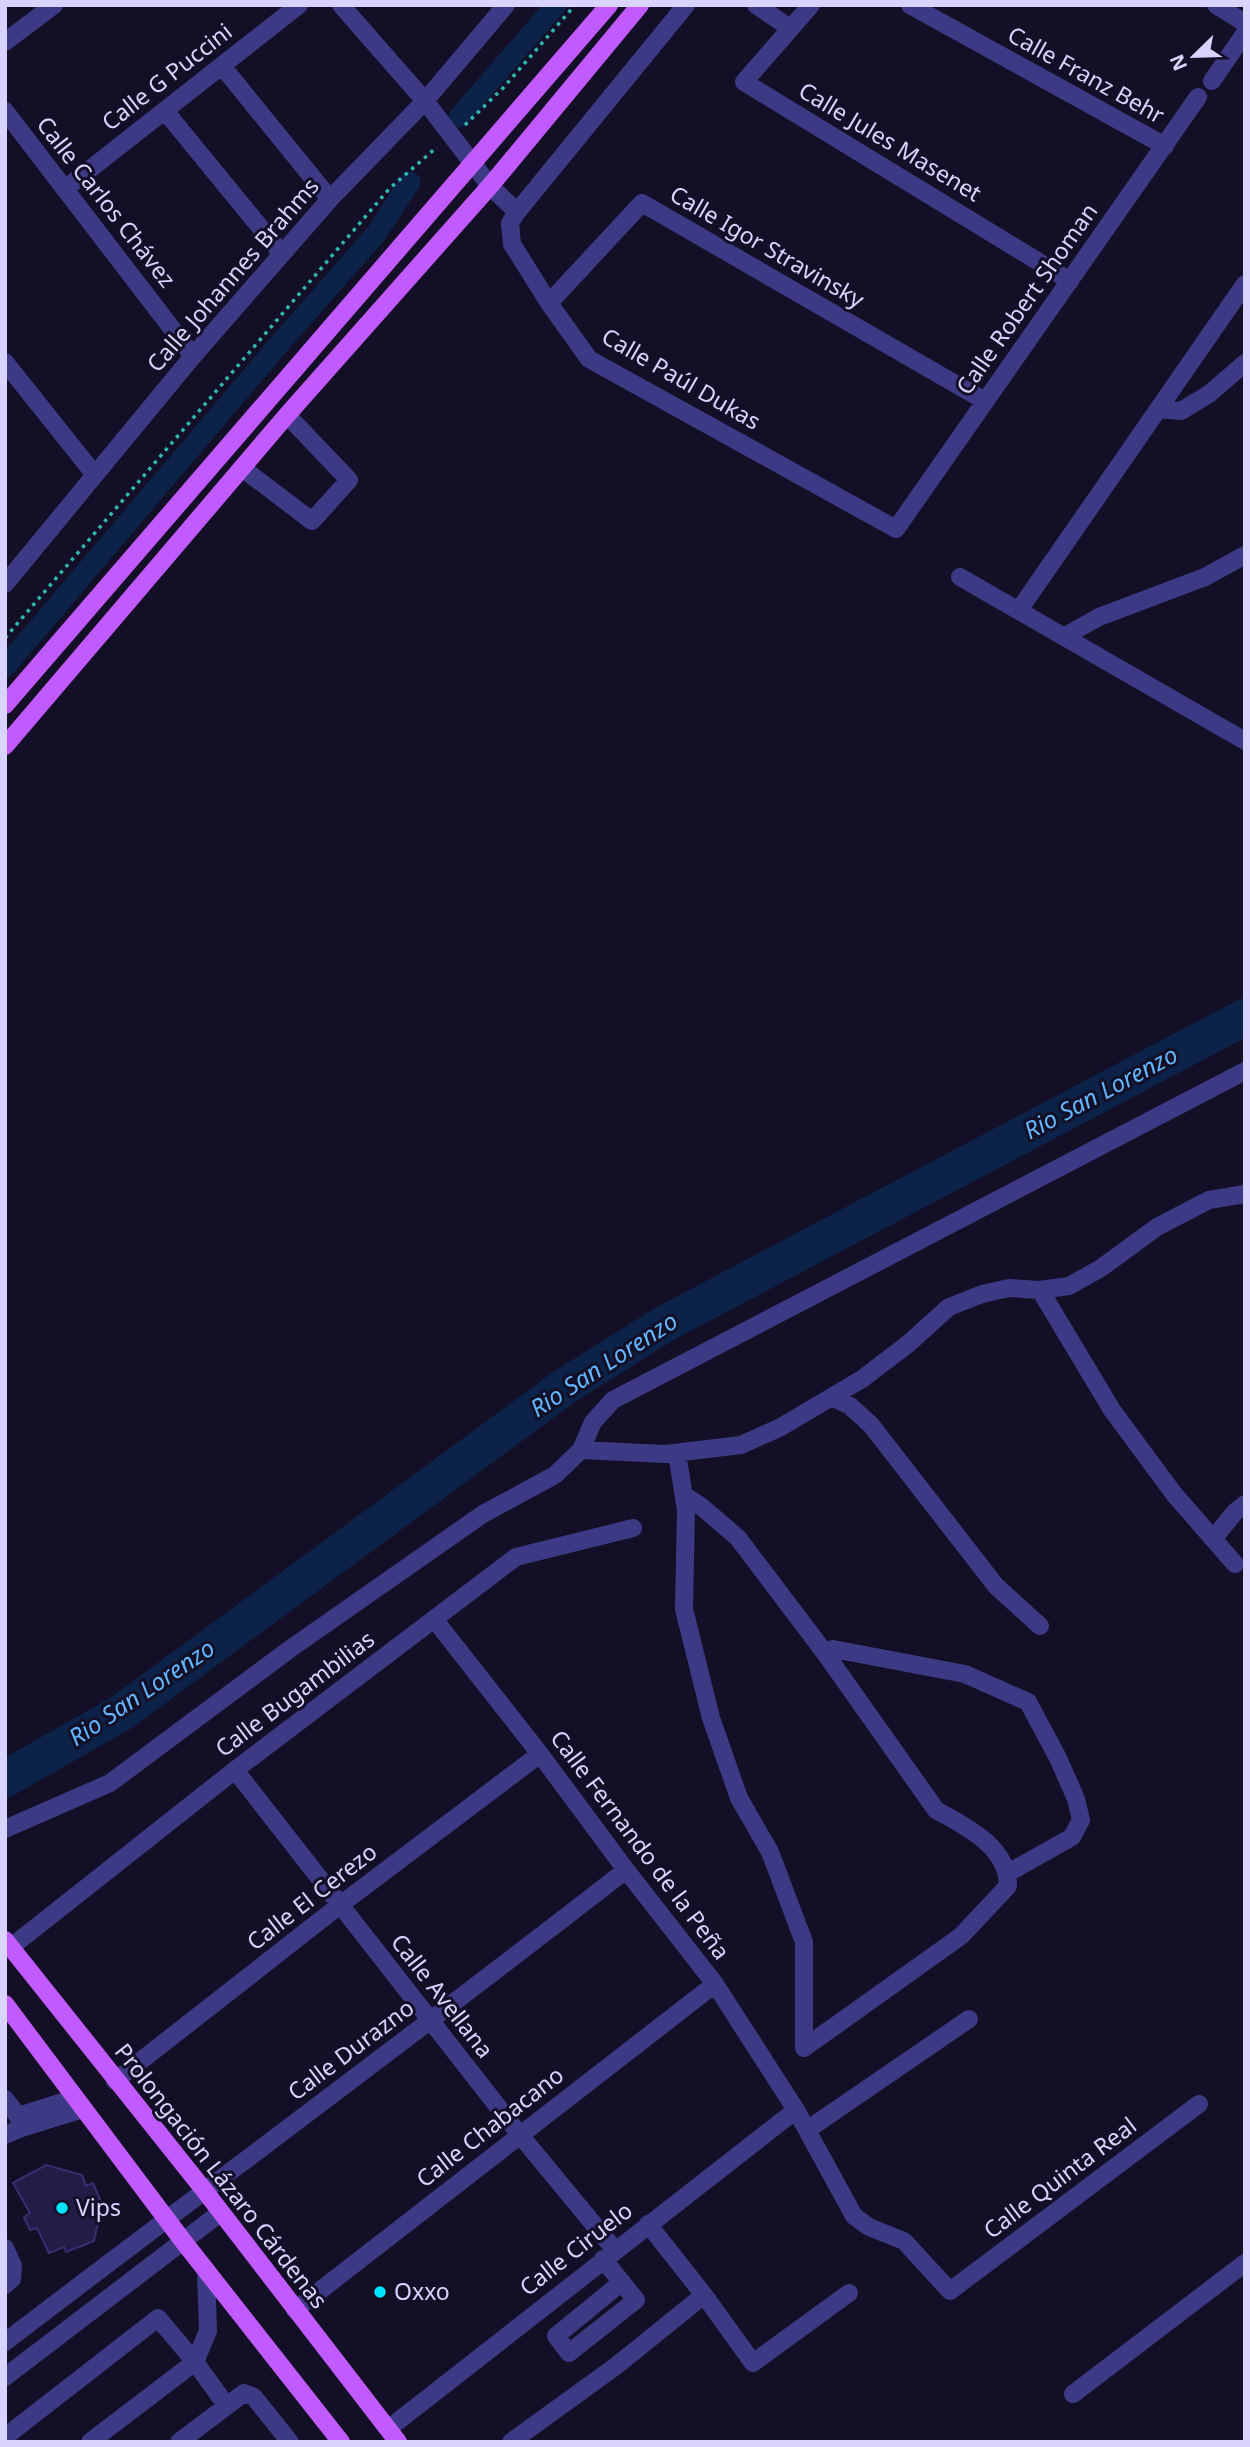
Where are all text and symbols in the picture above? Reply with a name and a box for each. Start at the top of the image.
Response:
street label: Calle G Puccini [95,15,238,137]
street label: Calle Franz Behr [1002,18,1171,131]
north arrow [1159,21,1229,91]
text: N [1163,50,1193,75]
street label: Calle Jules Masenet [793,74,988,208]
street label: Calle Carlos Chávez [30,109,184,294]
street label: Calle Johannes Brahms [139,170,326,378]
street label: Calle Igor Stravinsky [665,177,871,315]
street label: Calle Robert Shoman [948,196,1104,400]
street label: Calle Paúl Dukas [596,320,767,437]
water label: Rio San Lorenzo [1018,1037,1183,1146]
water label: Rio San Lorenzo [523,1304,683,1424]
street label: Calle Bugambilias [208,1623,381,1764]
water label: Rio San Lorenzo [62,1631,221,1753]
street label: Calle Fernando de la Peña [544,1723,738,1966]
street label: Calle El Cerezo [240,1835,383,1957]
street label: Calle Avellana [384,1927,501,2064]
street label: Calle Durazno [281,1991,420,2107]
street label: Prolongación Lázaro Cárdenas [108,2036,335,2315]
street label: Calle Chabacano [409,2058,570,2194]
street label: Calle Quinta Real [976,2109,1142,2245]
place label: Vips [76,2191,121,2223]
street label: Calle Ciruelo [512,2194,639,2302]
marker: Vips [54,2200,70,2216]
place label: Oxxo [394,2275,450,2307]
marker: Oxxo [372,2284,388,2300]

